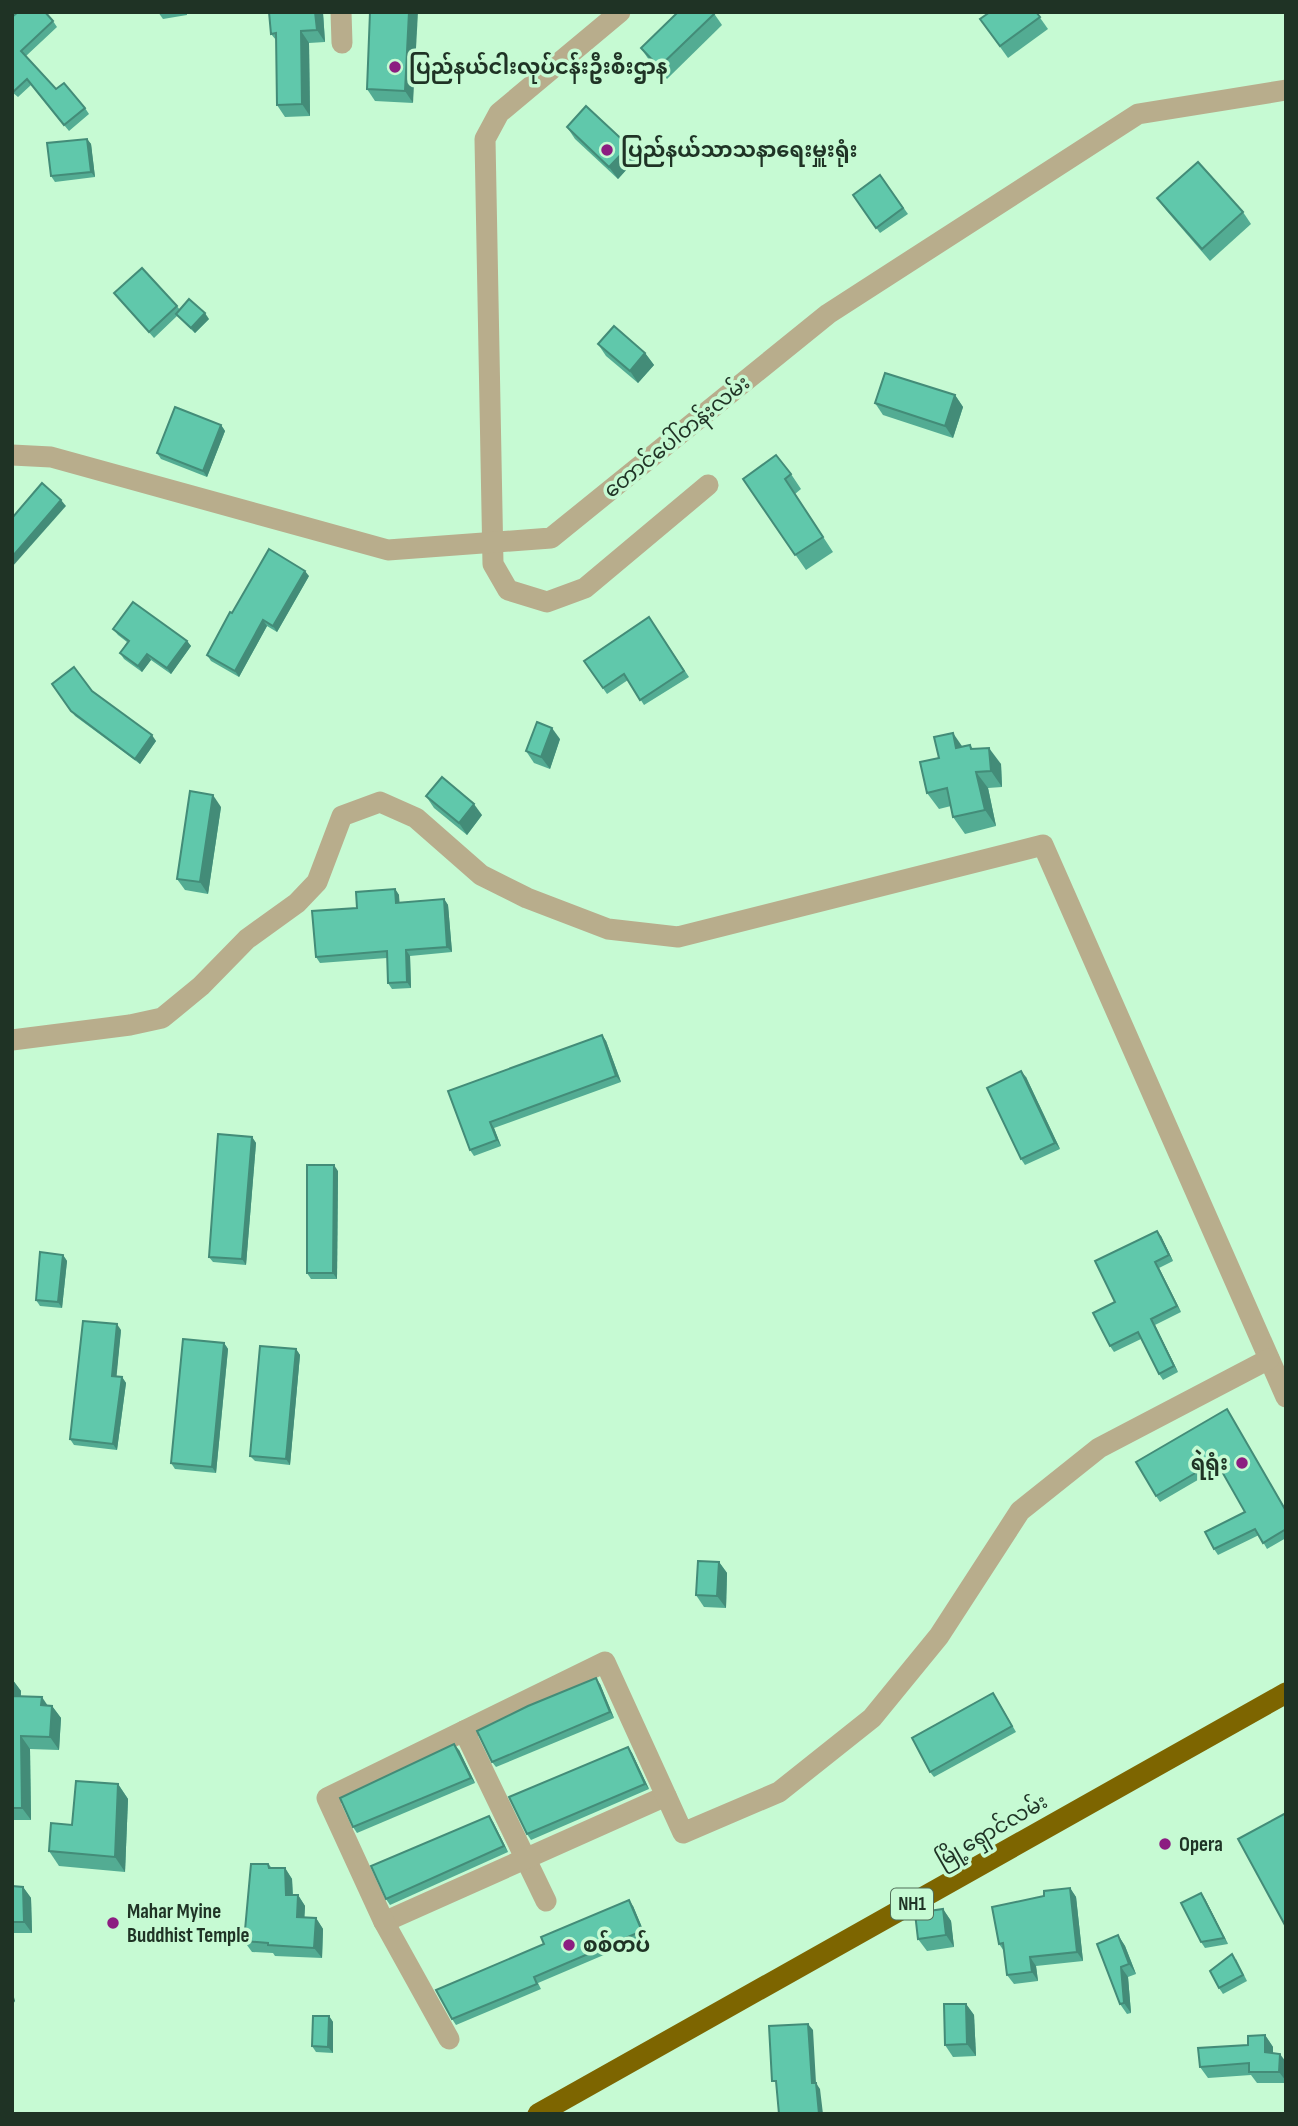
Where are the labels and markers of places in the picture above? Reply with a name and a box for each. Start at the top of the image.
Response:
place label: ပြည်နယ်ငါးလုပ်ငန်းဦးစီးဌာန [409,51,668,84]
marker: ပြည်နယ်ငါးလုပ်ငန်းဦးစီးဌာန [387,59,403,75]
place label: ပြည်နယ်သာသနာရေးမှူးရုံး [621,134,858,167]
marker: ပြည်နယ်သာသနာရေးမှူးရုံး [599,142,615,158]
place label: ရဲရုံး [1191,1449,1228,1480]
marker: ရဲရုံး [1234,1455,1250,1471]
place label: Opera [1179,1832,1223,1857]
marker: Opera [1157,1836,1173,1852]
place label: Mahar Myine Buddhist Temple [127,1899,249,1948]
marker: Mahar Myine Buddhist Temple [105,1915,121,1931]
place label: စစ်တပ် [583,1929,650,1958]
marker: စစ်တပ် [561,1937,577,1953]

